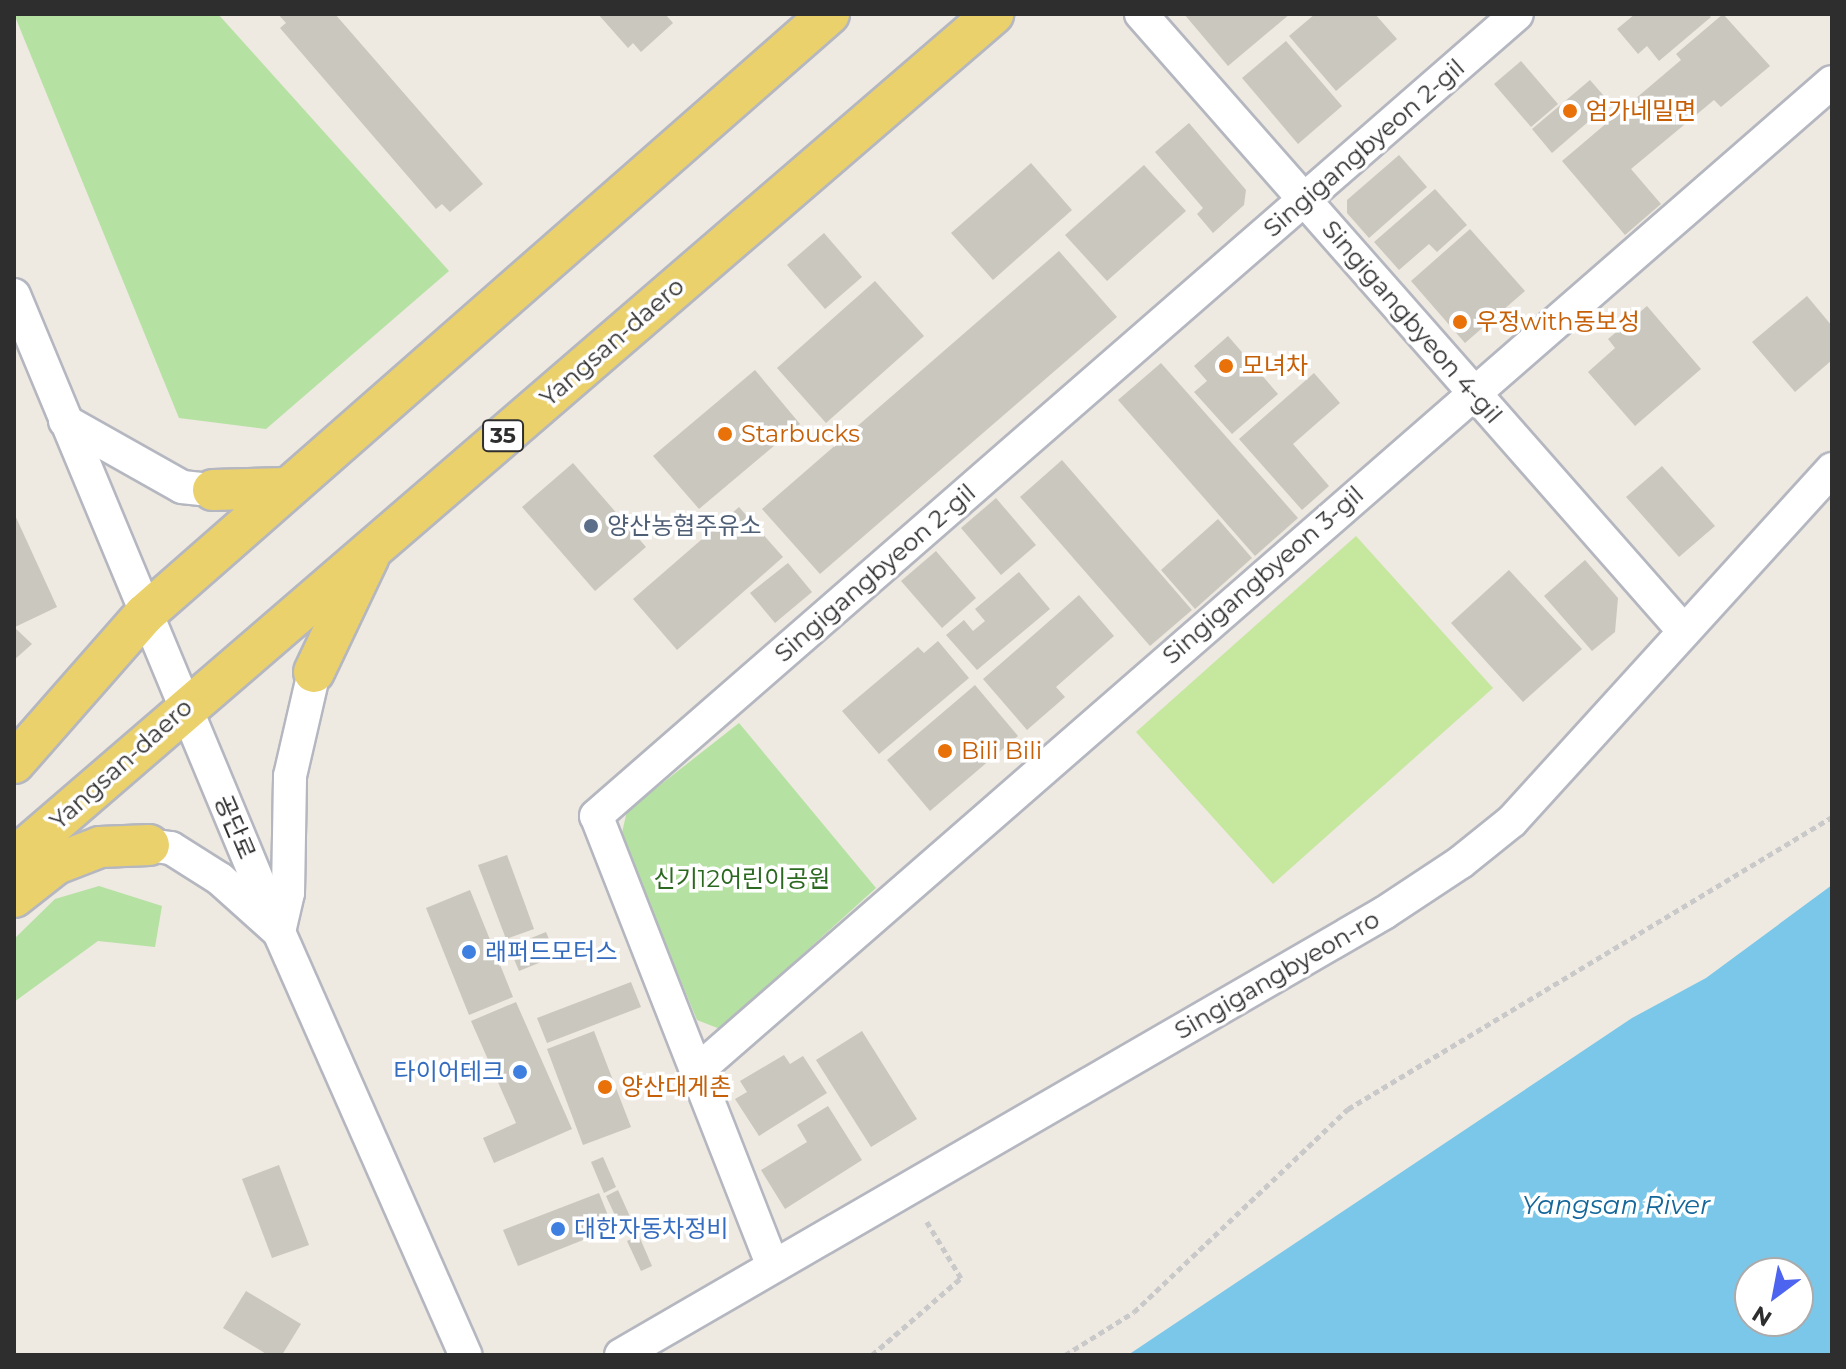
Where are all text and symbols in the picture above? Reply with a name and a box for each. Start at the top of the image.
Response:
street label: Singigangbyeon 2-gil [1258,53,1470,243]
place label: 엄가네밀면 [1586,97,1696,125]
marker: 엄가네밀면 [1561,102,1579,120]
street label: Singigangbyeon 4-gil [1316,215,1508,429]
street label: Yangsan-daero [534,272,690,412]
place label: 우정with동보성 [1476,308,1640,336]
marker: 우정with동보성 [1451,313,1469,331]
place label: 모녀차 [1242,352,1308,380]
marker: 모녀차 [1217,357,1235,375]
road number: 35 [481,418,525,454]
place label: Starbucks [741,420,860,448]
marker: Starbucks [716,425,734,443]
street label: Singigangbyeon 2-gil [769,478,981,668]
street label: Singigangbyeon 3-gil [1157,480,1369,670]
place label: 양산농협주유소 [607,512,762,540]
marker: 양산농협주유소 [582,517,600,535]
street label: Yangsan-daero [44,693,198,835]
place label: Bili Bili [961,737,1042,765]
marker: Bili Bili [936,742,954,760]
street label: 공단로 [209,791,261,863]
park label: 신기12어린이공원 [654,865,830,893]
street label: Singigangbyeon-ro [1170,905,1384,1045]
place label: 래퍼드모터스 [485,938,617,966]
marker: 래퍼드모터스 [460,943,478,961]
place label: 타이어테크 [394,1058,504,1086]
marker: 타이어테크 [511,1063,529,1081]
place label: 양산대게촌 [621,1073,731,1101]
marker: 양산대게촌 [596,1078,614,1096]
water label: Yangsan River [1522,1190,1710,1222]
place label: 대한자동차정비 [574,1215,729,1243]
marker: 대한자동차정비 [549,1220,567,1238]
north arrow [1734,1257,1814,1337]
text: N [1747,1300,1777,1332]

